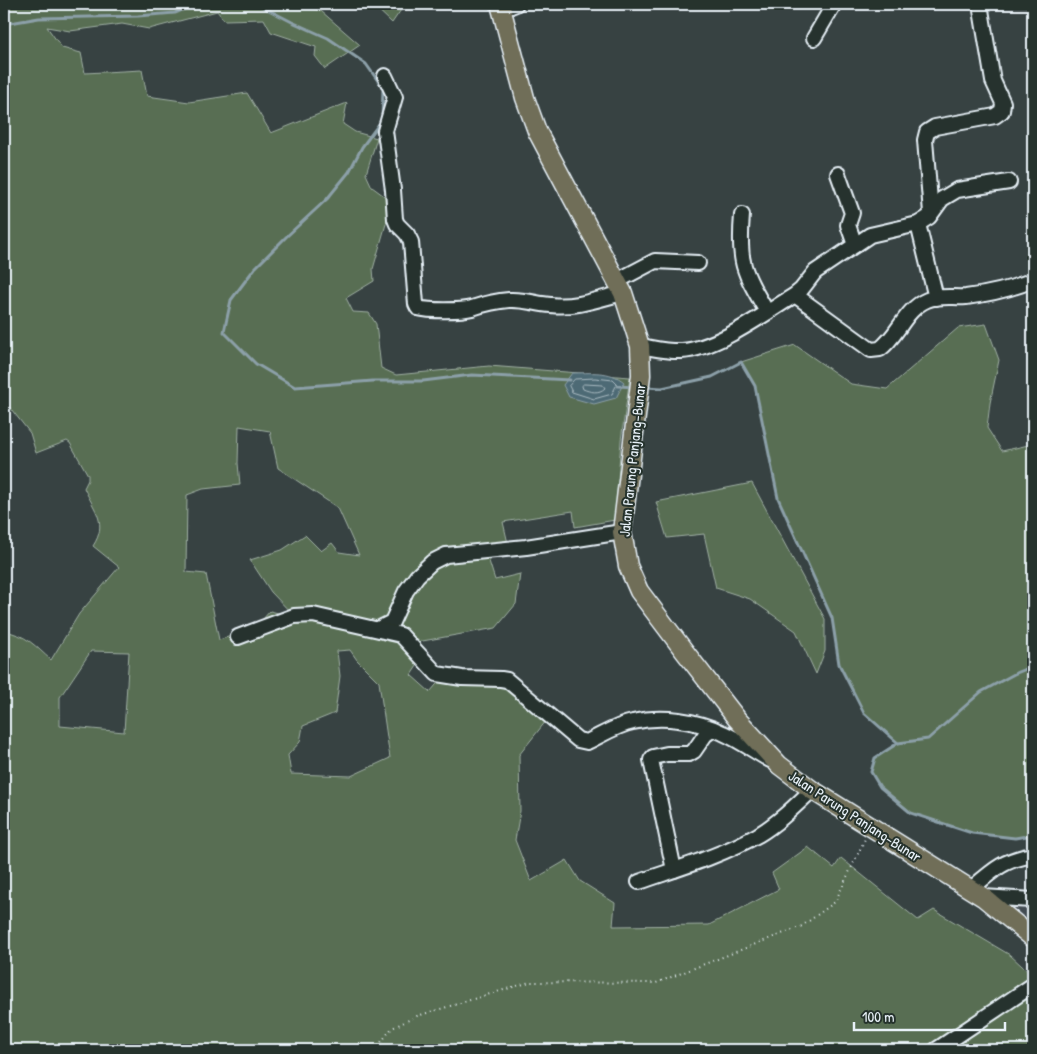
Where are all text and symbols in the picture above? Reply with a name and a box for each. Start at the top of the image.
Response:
street label: Jalan Parung Panjang–Bunar [613,382,651,538]
street label: Jalan Parung Panjang–Bunar [785,765,926,867]
scale bar [854,999,1006,1031]
text: 100 m [862,1006,895,1027]

